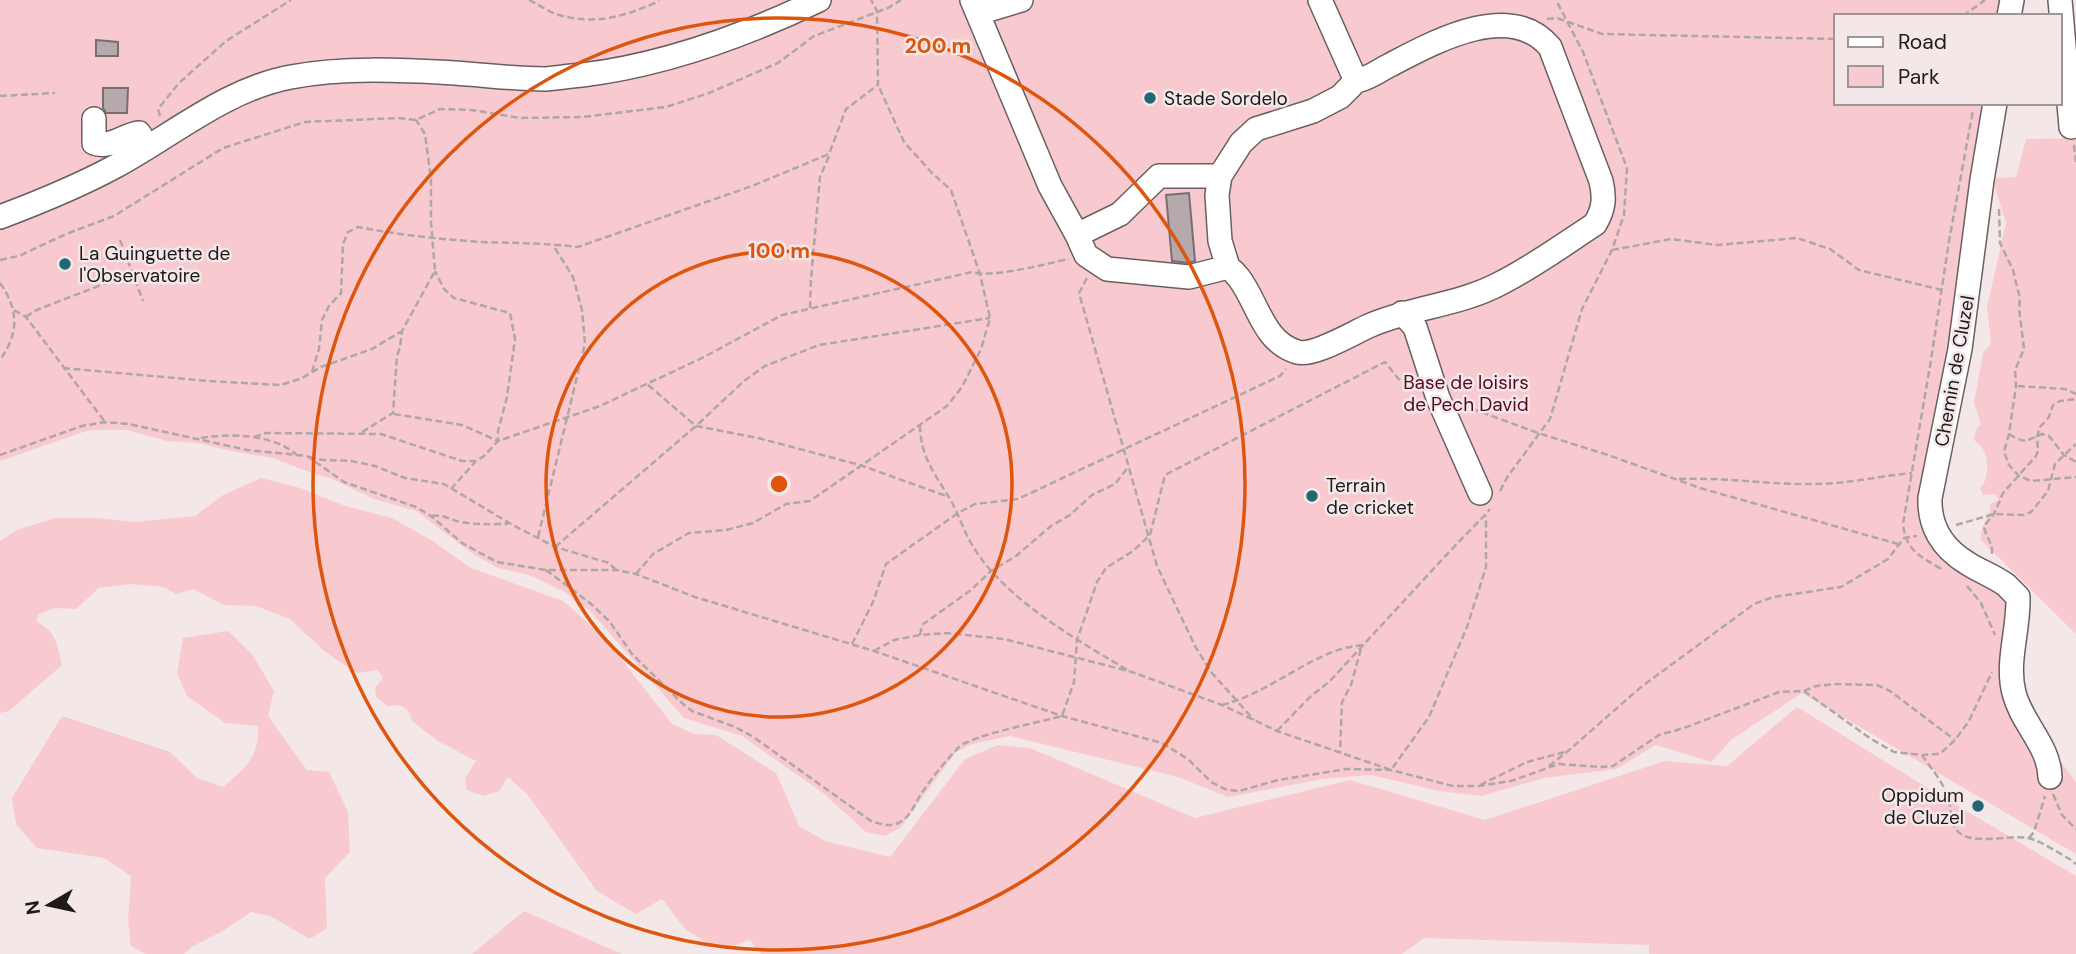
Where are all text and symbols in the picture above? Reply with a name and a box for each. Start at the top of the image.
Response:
legend [1834,14,2062,105]
text: Road [1898,28,1947,56]
text: 200 m [905,32,971,60]
text: Park [1898,63,1940,91]
place label: Stade Sordelo [1164,86,1288,111]
marker: Stade Sordelo [1142,90,1158,106]
text: 100 m [748,237,810,265]
place label: La Guinguette de l'Observatoire [79,241,230,288]
marker: La Guinguette de l'Observatoire [57,256,73,272]
street label: Chemin de Cluzel [1929,294,1980,449]
park label: Base de loisirs de Pech David [1403,370,1529,417]
centre of rings [767,472,791,496]
place label: Terrain de cricket [1326,473,1414,520]
marker: Terrain de cricket [1304,488,1320,504]
place label: Oppidum de Cluzel [1881,783,1964,830]
marker: Oppidum de Cluzel [1970,798,1986,814]
north arrow [14,870,84,940]
text: N [19,899,46,916]

